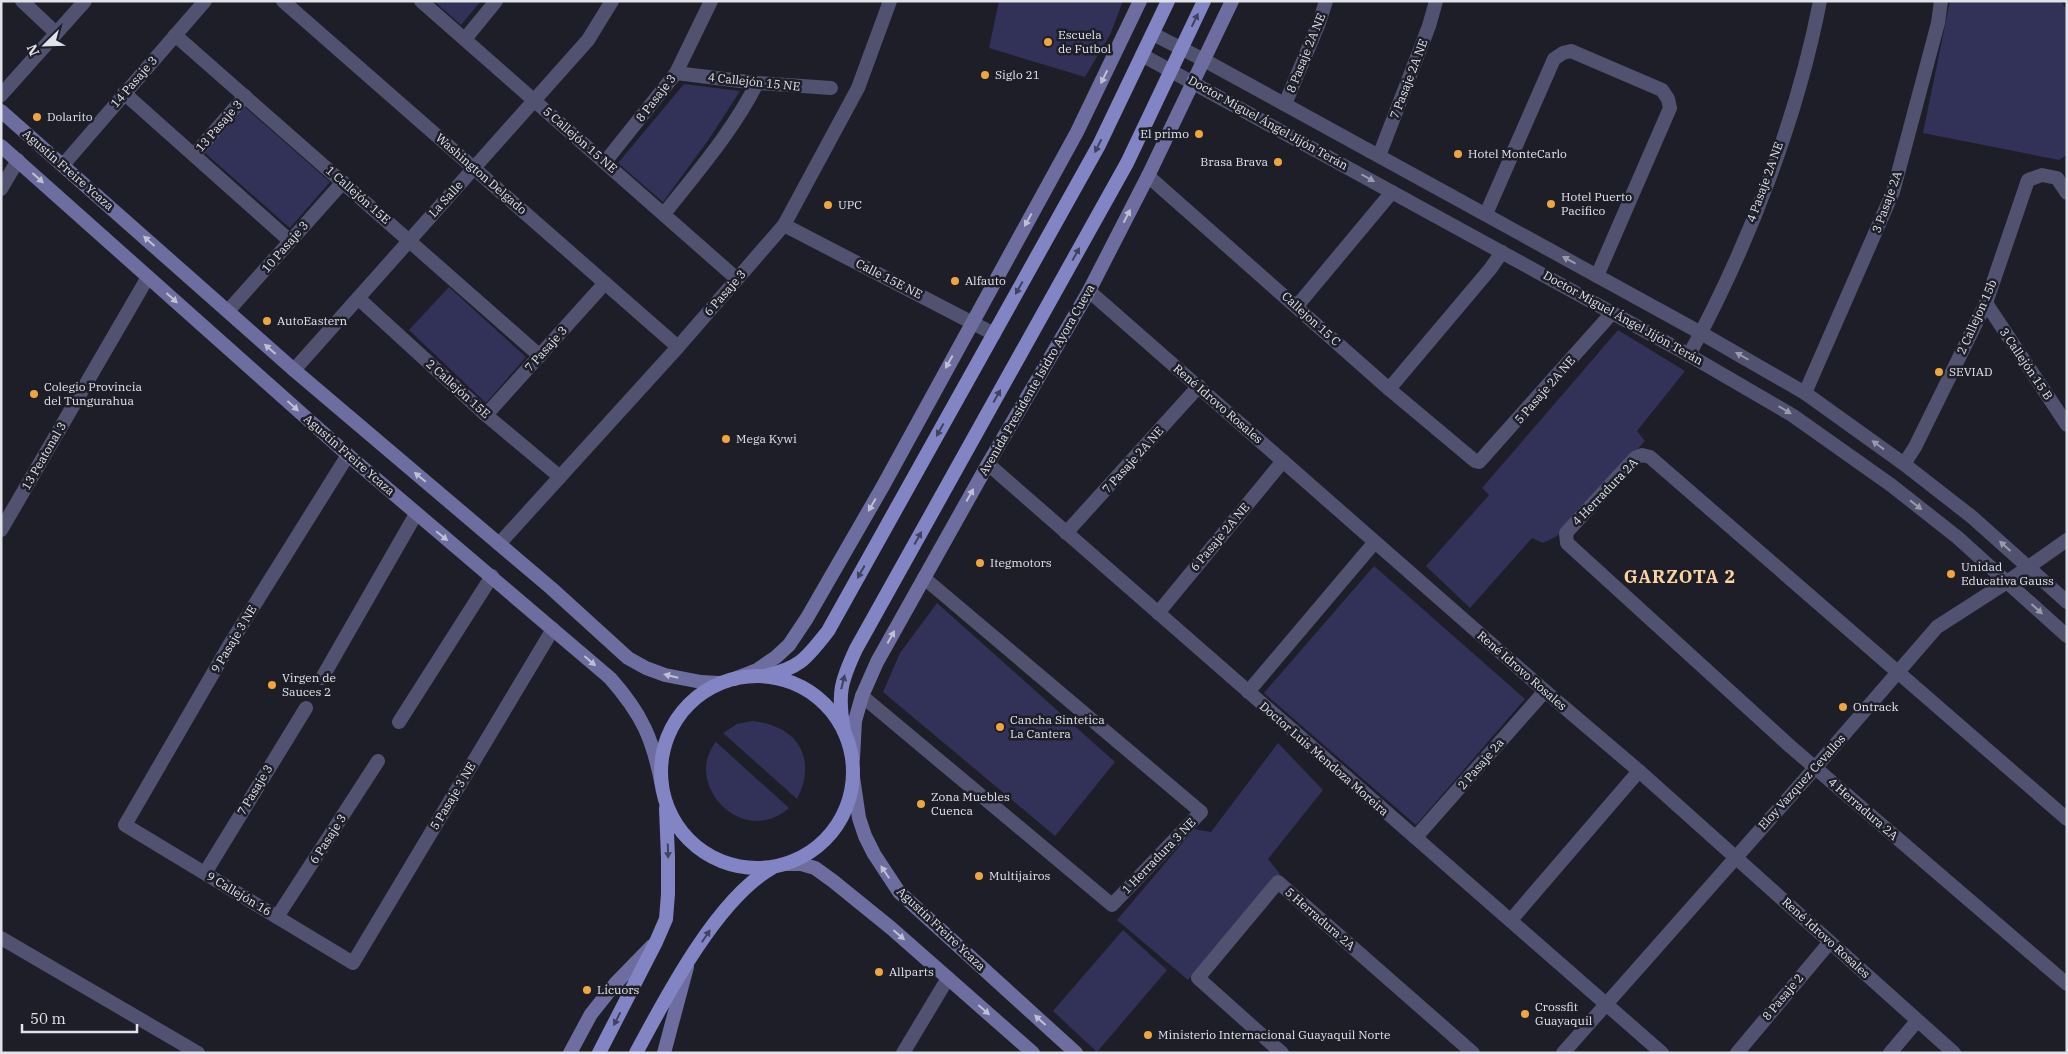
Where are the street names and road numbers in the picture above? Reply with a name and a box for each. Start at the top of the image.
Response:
street label: 8 Pasaje 2A NE [1283,11,1328,95]
street label: 7 Pasaje 2A NE [1386,37,1431,121]
street label: 14 Pasaje 3 [107,53,160,111]
street label: 4 Callejón 15 NE [707,69,801,94]
street label: 8 Pasaje 3 [632,71,679,125]
street label: Doctor Miguel Ángel Jijón Terán [1186,72,1351,173]
street label: 13 Pasaje 3 [192,97,245,155]
street label: 5 Callejón 15 NE [540,103,620,176]
street label: Agustín Freire Ycaza [20,126,117,214]
street label: Washington Delgado [433,130,530,217]
street label: 4 Pasaje 2A NE [1743,140,1786,224]
street label: 1 Callejón 15E [323,162,394,227]
street label: 3 Pasaje 2A [1868,168,1905,235]
street label: La Salle [425,177,466,220]
street label: 10 Pasaje 3 [258,218,311,276]
street label: Calle 15E NE [854,255,925,302]
street label: 6 Pasaje 3 [700,266,749,319]
street label: Doctor Miguel Ángel Jijón Terán [1541,267,1706,368]
street label: 2 Callejon 15b [1953,277,2000,357]
street label: Avenida Presidente Isidro Ayora Cueva [975,281,1098,478]
street label: Callejon 15 C [1279,288,1344,349]
street label: 7 Pasaje 3 [521,323,570,375]
street label: 3 Callejón 15 B [1997,325,2056,403]
street label: 5 Pasaje 2A NE [1511,353,1578,426]
street label: 2 Callejón 15E [423,356,493,421]
street label: René Idrovo Rosales [1171,361,1266,447]
street label: Agustín Freire Ycaza [301,411,398,499]
street label: 13 Peatonal 3 [18,419,69,493]
street label: 7 Pasaje 2A NE [1099,423,1166,496]
street label: 4 Herradura 2A [1569,454,1641,528]
street label: 6 Pasaje 2A NE [1187,500,1252,574]
street label: 9 Pasaje 3 NE [208,602,260,675]
street label: René Idrovo Rosales [1475,628,1570,714]
street label: Doctor Luis Mendoza Moreira [1257,698,1392,819]
street label: Eloy Vazquez Cevallos [1755,731,1849,833]
street label: 2 Pasaje 2a [1454,735,1507,792]
street label: 5 Pasaje 3 NE [427,759,479,832]
street label: 7 Pasaje 3 [234,762,276,818]
street label: 4 Herradura 2A [1825,774,1902,844]
street label: 6 Pasaje 3 [306,811,349,866]
street label: 1 Herradura 3 NE [1119,815,1199,897]
street label: 9 Callejón 16 [204,868,274,919]
street label: Agustín Freire Ycaza [894,884,989,974]
street label: 5 Herradura 2A [1282,884,1359,954]
street label: René Idrovo Rosales [1779,894,1874,981]
street label: 8 Pasaje 2 [1759,970,1806,1023]

